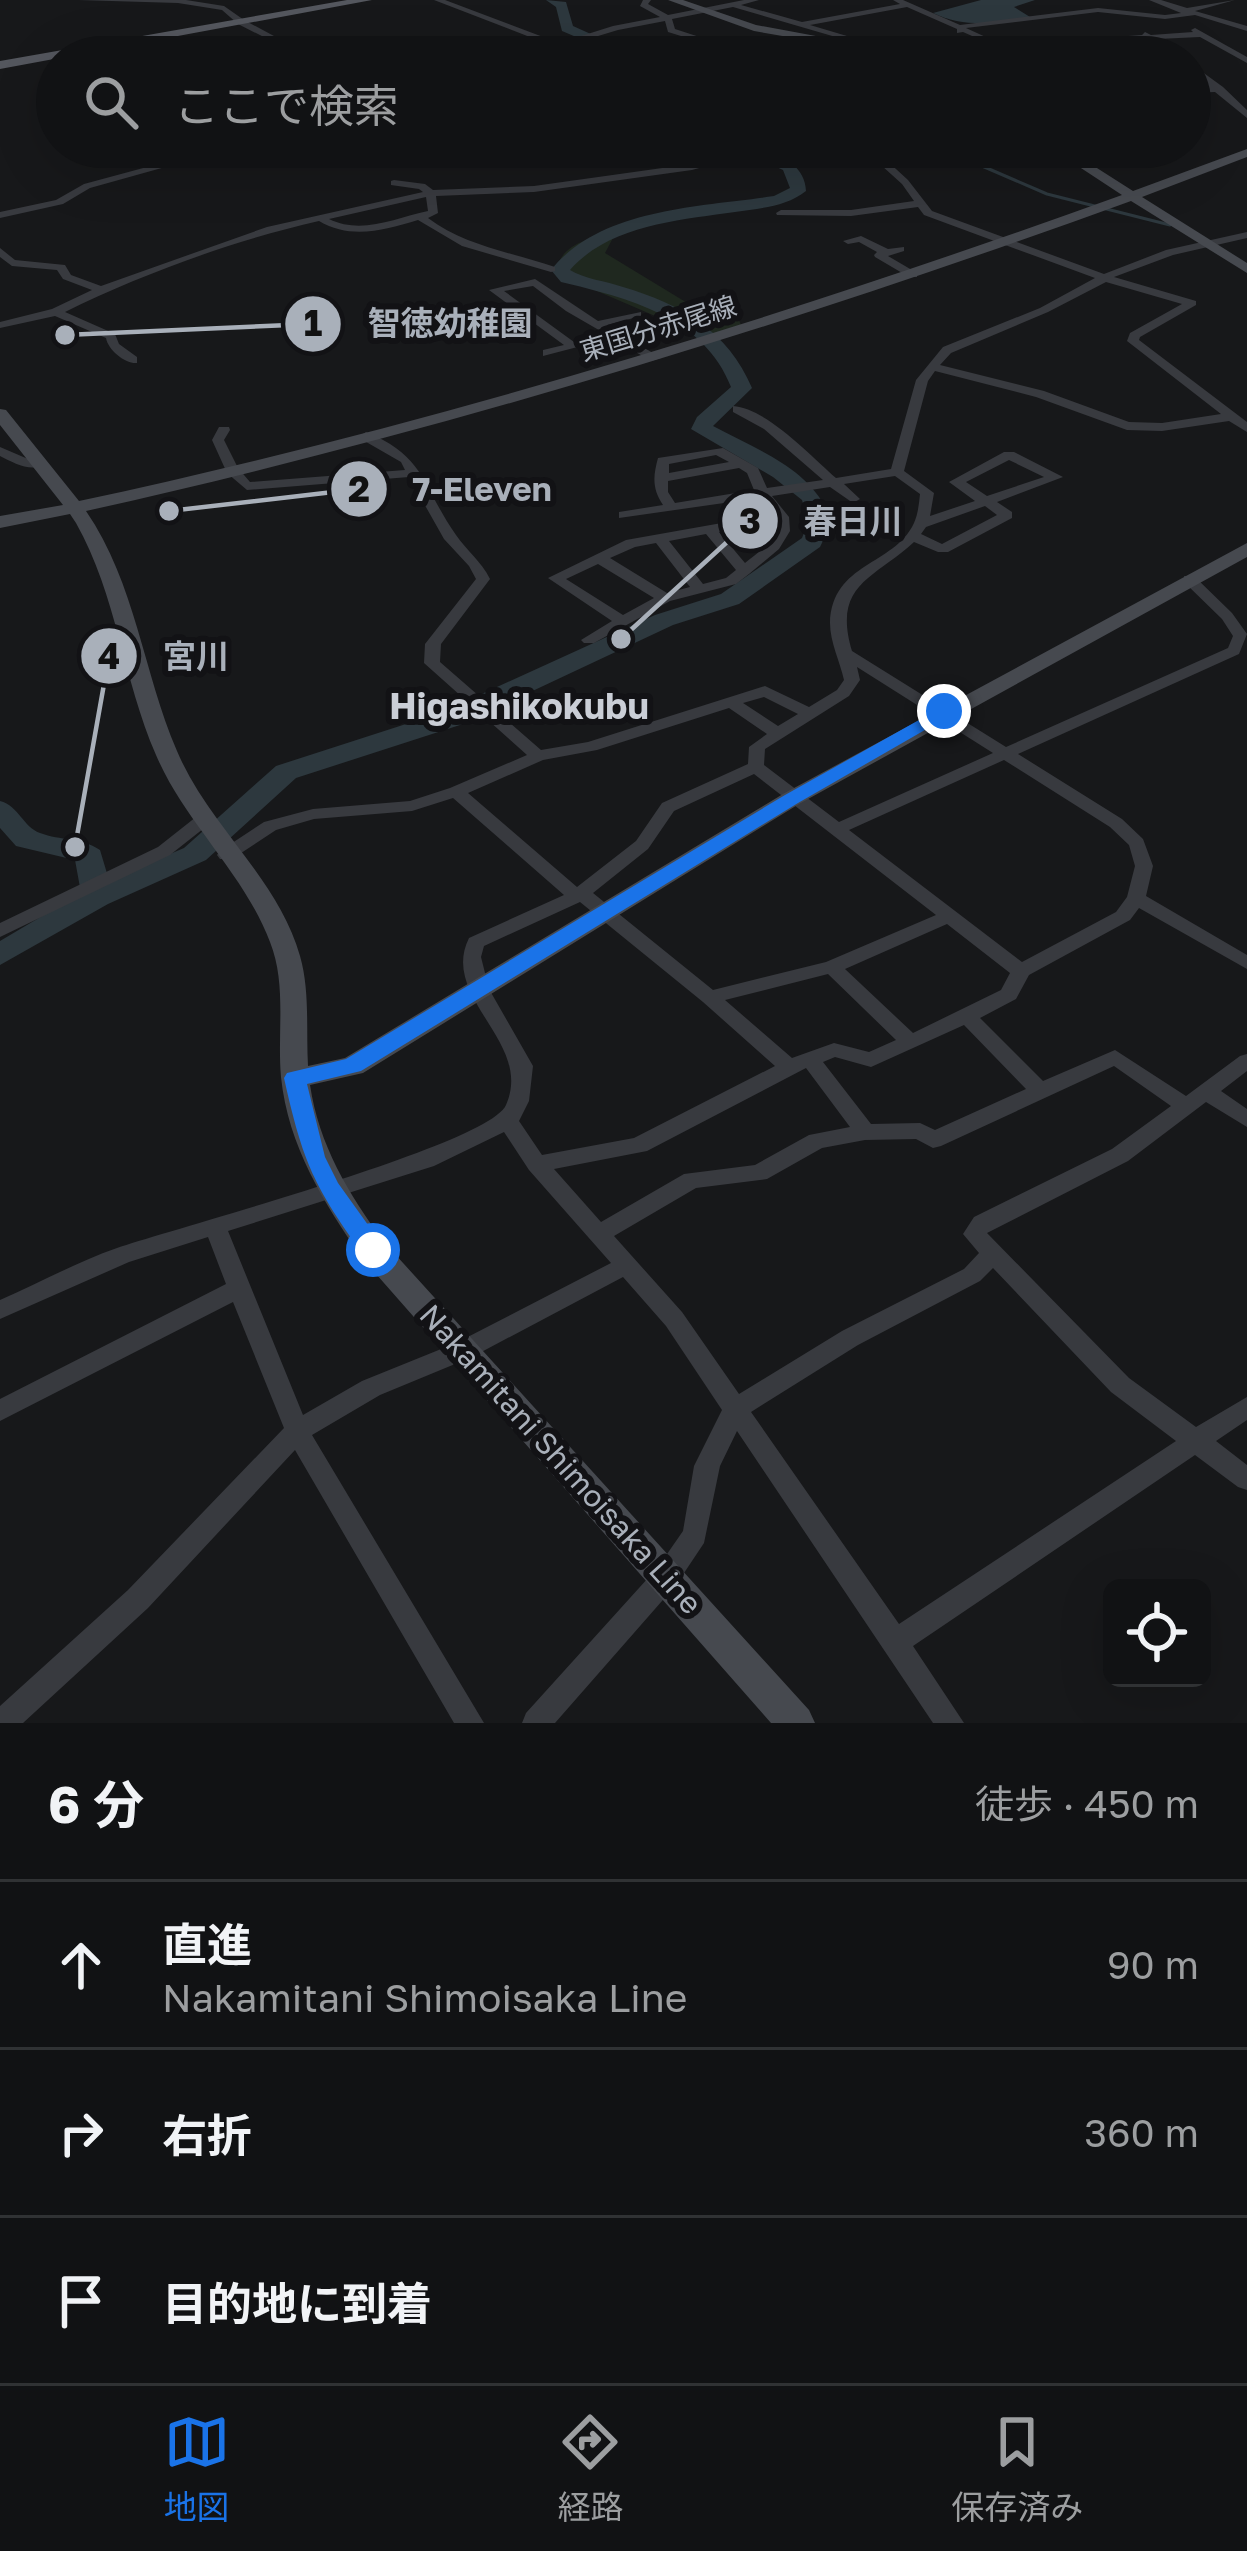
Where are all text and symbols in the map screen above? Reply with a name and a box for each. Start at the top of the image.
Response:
search box [36,36,1211,168]
icon: search [78,69,144,135]
text: ここで検索 [174,78,399,132]
callout: 智徳幼稚園 [283,289,556,358]
street label: 東国分赤尾線 [576,289,740,367]
text: 1 [304,301,322,344]
text: 智徳幼稚園 [368,303,533,342]
callout: 7-Eleven [329,455,576,524]
text: 2 [348,467,370,510]
text: 7-Eleven [412,469,552,508]
callout: 春日川 [720,487,927,556]
text: 3 [739,499,761,542]
text: 春日川 [804,501,903,540]
callout: 宮川 [79,622,253,691]
text: 4 [98,634,120,677]
text: 宮川 [163,636,229,675]
district label: Higashikokubu [389,684,649,727]
route end [917,684,971,738]
route start [346,1223,400,1277]
street label: Nakamitani Shimoisaka Line [412,1297,710,1621]
map controls [1103,1579,1211,1687]
button: locate [1103,1579,1211,1687]
text: 6 分 [48,1773,144,1834]
text: 徒歩 · 450 m [975,1780,1199,1827]
text: 直進 [162,1917,252,1971]
icon: ahead [48,1932,114,1998]
text: 90 m [1107,1941,1199,1988]
text: Nakamitani Shimoisaka Line [162,1974,687,2021]
icon: right [48,2100,114,2166]
text: 右折 [162,2108,252,2162]
text: 360 m [1084,2109,1199,2156]
icon: arrive [48,2268,114,2334]
text: 目的地に到着 [162,2276,432,2330]
tab: 地図 [164,2409,230,2529]
tab: 経路 [557,2409,623,2529]
tab: 保存済み [951,2409,1083,2529]

